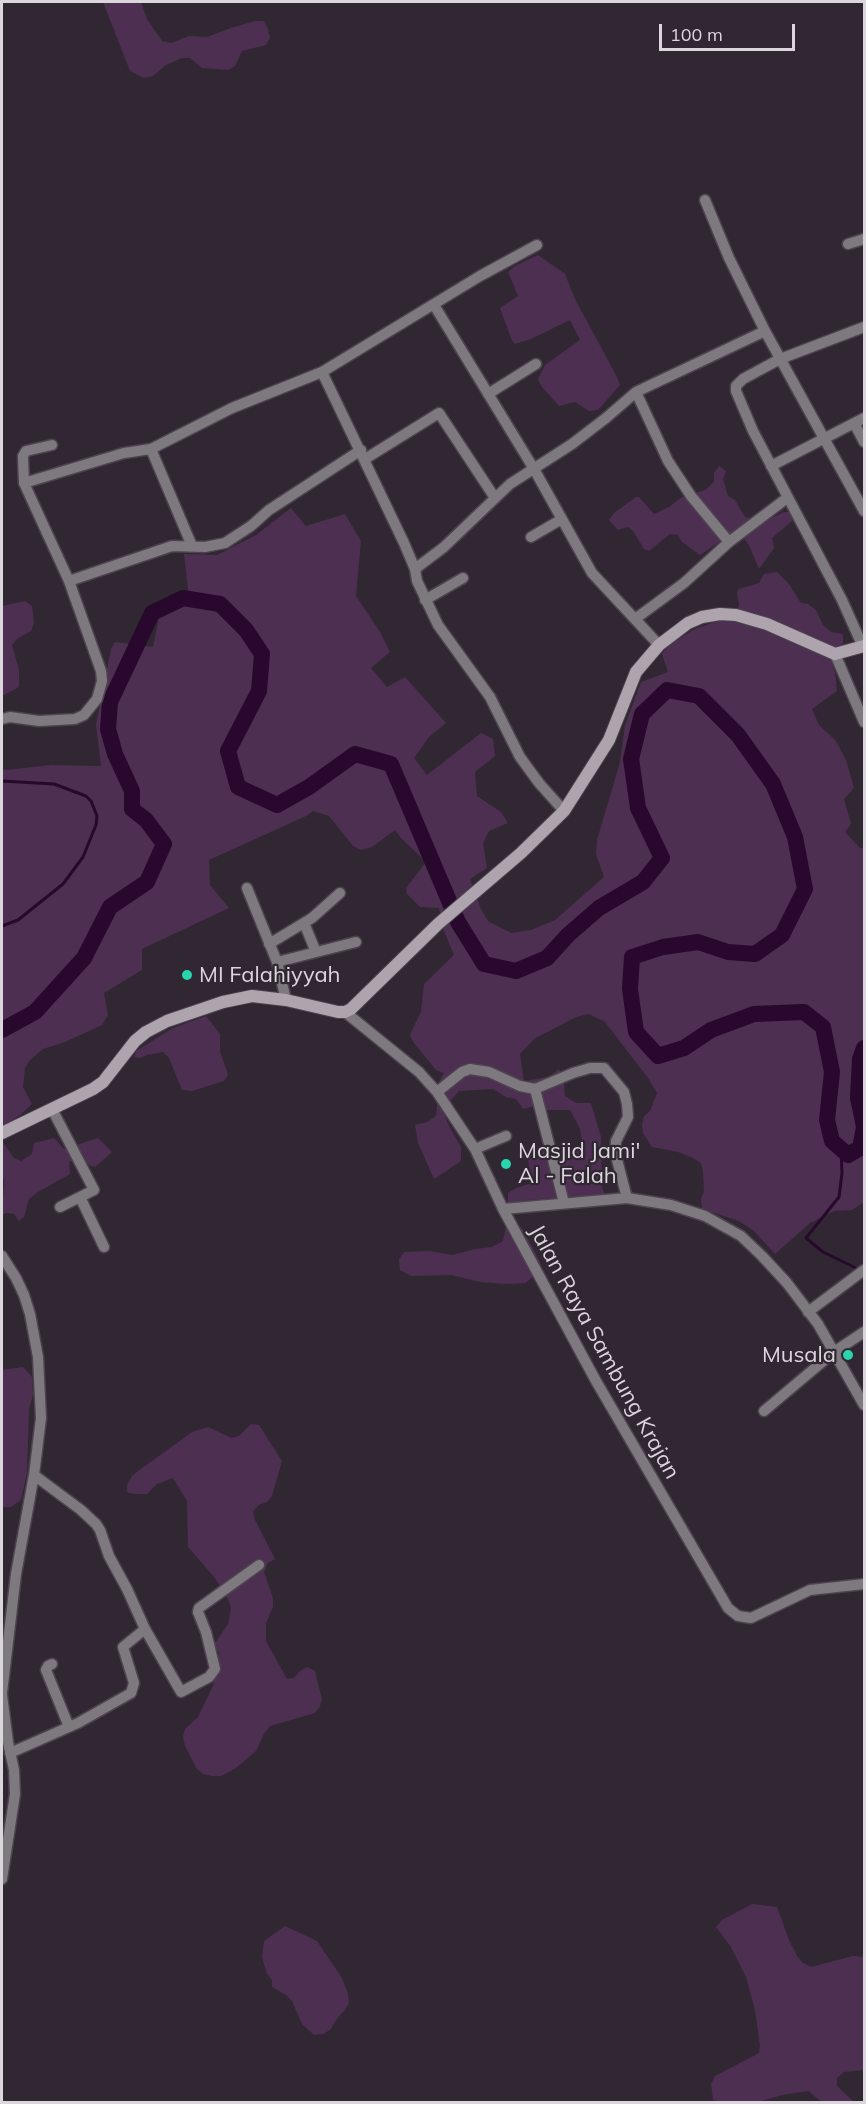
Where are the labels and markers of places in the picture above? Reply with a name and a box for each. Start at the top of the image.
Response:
place label: MI Falahiyyah [199,962,340,988]
marker: MI Falahiyyah [180,968,194,982]
place label: Masjid Jami' Al - Falah [518,1138,640,1190]
marker: Masjid Jami' Al - Falah [499,1157,513,1171]
place label: Musala [762,1342,836,1368]
marker: Musala [841,1348,855,1362]

